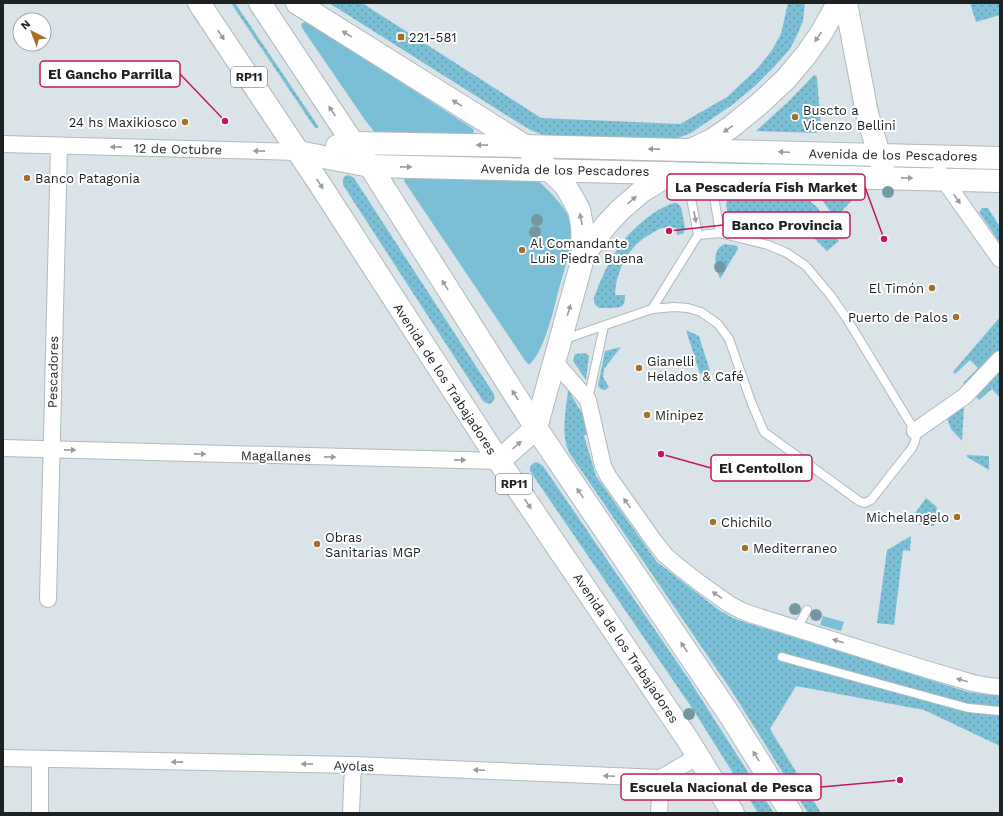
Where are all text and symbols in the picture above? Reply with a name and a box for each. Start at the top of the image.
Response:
north arrow [12,12,52,52]
text: N [18,17,33,32]
one-way arrow [217,30,225,41]
one-way arrow [342,30,352,38]
place label: 221-581 [409,30,457,45]
marker: 221-581 [396,32,406,42]
one-way arrow [814,32,822,42]
callout: El Gancho Parrilla [40,61,180,87]
text: El Gancho Parrilla [48,66,173,82]
road number: RP11 [231,67,267,87]
one-way arrow [452,99,462,107]
place label: Buscto a Vicenzo Bellini [803,103,896,133]
one-way arrow [328,106,336,116]
marker: Buscto a Vicenzo Bellini [790,112,800,122]
place label: 24 hs Maxikiosco [69,115,177,130]
marker: 24 hs Maxikiosco [180,117,190,127]
one-way arrow [723,125,733,133]
street label: 12 de Octubre [134,141,222,157]
one-way arrow [475,142,488,148]
one-way arrow [109,144,122,150]
one-way arrow [647,146,660,152]
street label: Avenida de los Pescadores [808,146,978,164]
one-way arrow [252,148,265,154]
one-way arrow [778,149,790,156]
street label: Avenida de los Pescadores [480,161,650,179]
one-way arrow [400,163,412,170]
place label: Banco Patagonia [35,171,140,186]
marker: Banco Patagonia [22,173,32,183]
callout: La Pescadería Fish Market [667,174,865,200]
one-way arrow [901,175,914,181]
one-way arrow [316,179,324,189]
text: La Pescadería Fish Market [675,179,857,195]
one-way arrow [953,194,961,204]
one-way arrow [627,195,637,205]
one-way arrow [692,211,698,223]
callout: Banco Provincia [723,212,850,238]
one-way arrow [578,213,584,225]
text: Banco Provincia [732,217,843,233]
place label: Al Comandante Luis Piedra Buena [530,236,644,266]
marker: Al Comandante Luis Piedra Buena [517,245,527,255]
one-way arrow [442,280,449,291]
place label: El Timón [869,281,924,296]
marker: El Timón [927,283,937,293]
street label: Avenida de los Trabajadores [390,300,500,458]
one-way arrow [566,303,572,316]
place label: Puerto de Palos [848,310,948,325]
marker: Puerto de Palos [951,312,961,322]
street label: Pescadores [45,336,61,408]
place label: Gianelli Helados & Café [647,354,744,384]
marker: Gianelli Helados & Café [634,363,644,373]
one-way arrow [511,390,519,400]
place label: Minipez [655,408,704,423]
marker: Minipez [642,410,652,420]
one-way arrow [512,440,523,449]
one-way arrow [64,447,77,453]
street label: Magallanes [241,448,311,464]
one-way arrow [194,450,206,457]
one-way arrow [324,454,337,460]
callout: El Centollon [711,455,812,481]
one-way arrow [454,457,467,463]
text: El Centollon [719,460,803,476]
road number: RP11 [496,474,532,494]
one-way arrow [576,488,584,499]
one-way arrow [623,498,631,508]
one-way arrow [524,499,532,510]
place label: Michelangelo [866,510,949,525]
marker: Michelangelo [952,512,962,522]
place label: Chichilo [721,515,772,530]
marker: Chichilo [708,517,718,527]
place label: Obras Sanitarias MGP [325,530,421,560]
marker: Obras Sanitarias MGP [312,539,322,549]
place label: Mediterraneo [753,541,837,556]
marker: Mediterraneo [740,543,750,553]
street label: Avenida de los Trabajadores [570,570,682,726]
one-way arrow [711,591,722,599]
one-way arrow [831,638,843,644]
one-way arrow [680,642,688,653]
one-way arrow [956,676,968,682]
one-way arrow [752,750,759,762]
street label: Ayolas [333,758,375,774]
one-way arrow [170,759,183,765]
one-way arrow [300,761,313,767]
one-way arrow [473,767,485,774]
one-way arrow [603,772,615,779]
callout: Escuela Nacional de Pesca [621,774,821,800]
text: Escuela Nacional de Pesca [629,779,813,795]

